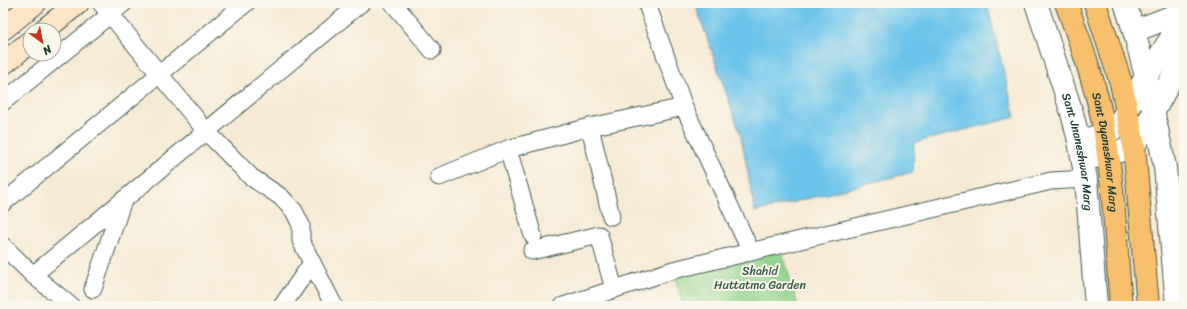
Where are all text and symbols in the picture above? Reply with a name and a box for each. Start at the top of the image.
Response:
north arrow [22,22,62,62]
text: N [38,39,56,60]
street label: Sant Jnaneshwar Marg [1055,90,1099,211]
street label: Sant Dyaneshwar Marg [1085,90,1125,213]
park label: Shahid Huttatma Garden [714,260,806,296]

